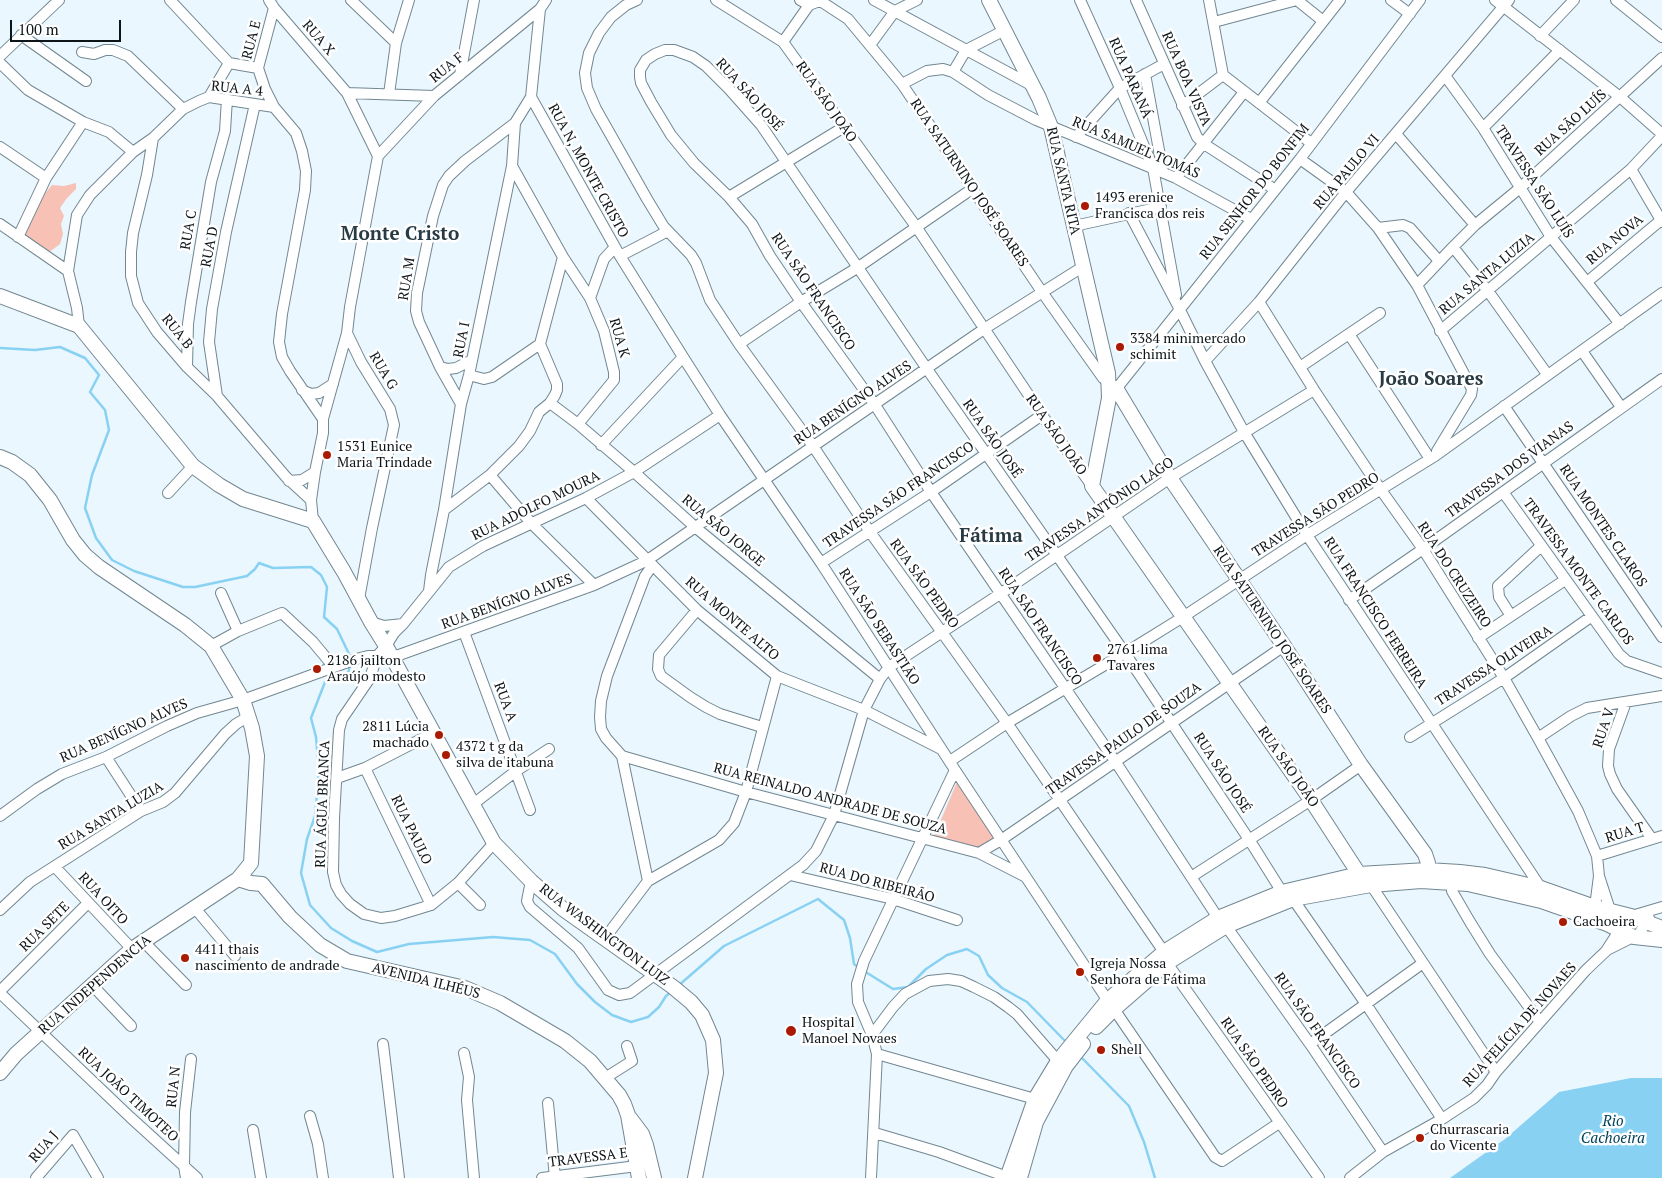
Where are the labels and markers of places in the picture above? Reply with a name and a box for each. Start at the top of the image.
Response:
place label: 1493 erenice Francisca dos reis [1095,190,1205,222]
marker: 1493 erenice Francisca dos reis [1079,200,1091,212]
place label: 3384 minimercado schimit [1130,331,1246,364]
marker: 3384 minimercado schimit [1114,341,1126,353]
place label: 1531 Eunice Maria Trindade [337,439,432,472]
marker: 1531 Eunice Maria Trindade [321,449,333,461]
place label: 2761 lima Tavares [1107,642,1168,674]
marker: 2761 lima Tavares [1091,652,1103,664]
place label: 2186 jailton Araújo modesto [327,653,426,686]
marker: 2186 jailton Araújo modesto [311,663,323,675]
place label: 2811 Lúcia machado [362,719,429,752]
marker: 2811 Lúcia machado [433,729,445,741]
place label: 4372 t g da silva de itabuna [456,739,554,772]
marker: 4372 t g da silva de itabuna [440,749,452,761]
place label: Cachoeira [1573,914,1635,930]
marker: Cachoeira [1557,916,1569,928]
place label: 4411 thais nascimento de andrade [195,942,340,974]
marker: 4411 thais nascimento de andrade [179,952,191,964]
place label: Igreja Nossa Senhora de Fátima [1090,956,1206,989]
marker: Igreja Nossa Senhora de Fátima [1074,966,1086,978]
place label: Hospital Manoel Novaes [802,1015,897,1048]
marker: Hospital Manoel Novaes [784,1024,798,1038]
place label: Shell [1111,1042,1142,1058]
marker: Shell [1095,1044,1107,1056]
place label: Churrascaria do Vicente [1430,1122,1509,1154]
marker: Churrascaria do Vicente [1414,1132,1426,1144]

